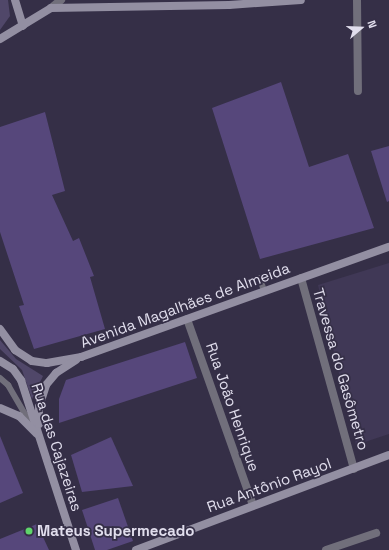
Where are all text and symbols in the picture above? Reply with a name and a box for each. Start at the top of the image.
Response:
north arrow [341,8,381,48]
text: N [365,18,380,30]
street label: Avenida Magalhães de Almeida [78,259,292,351]
street label: Travessa do Gasômetro [309,286,373,452]
street label: Rua João Henrique [202,340,264,474]
street label: Rua das Cajazeiras [28,381,86,513]
street label: Rua Antônio Rayol [204,454,334,516]
place label: Mateus Supermecado [37,522,195,540]
marker: Mateus Supermecado [24,526,34,536]

